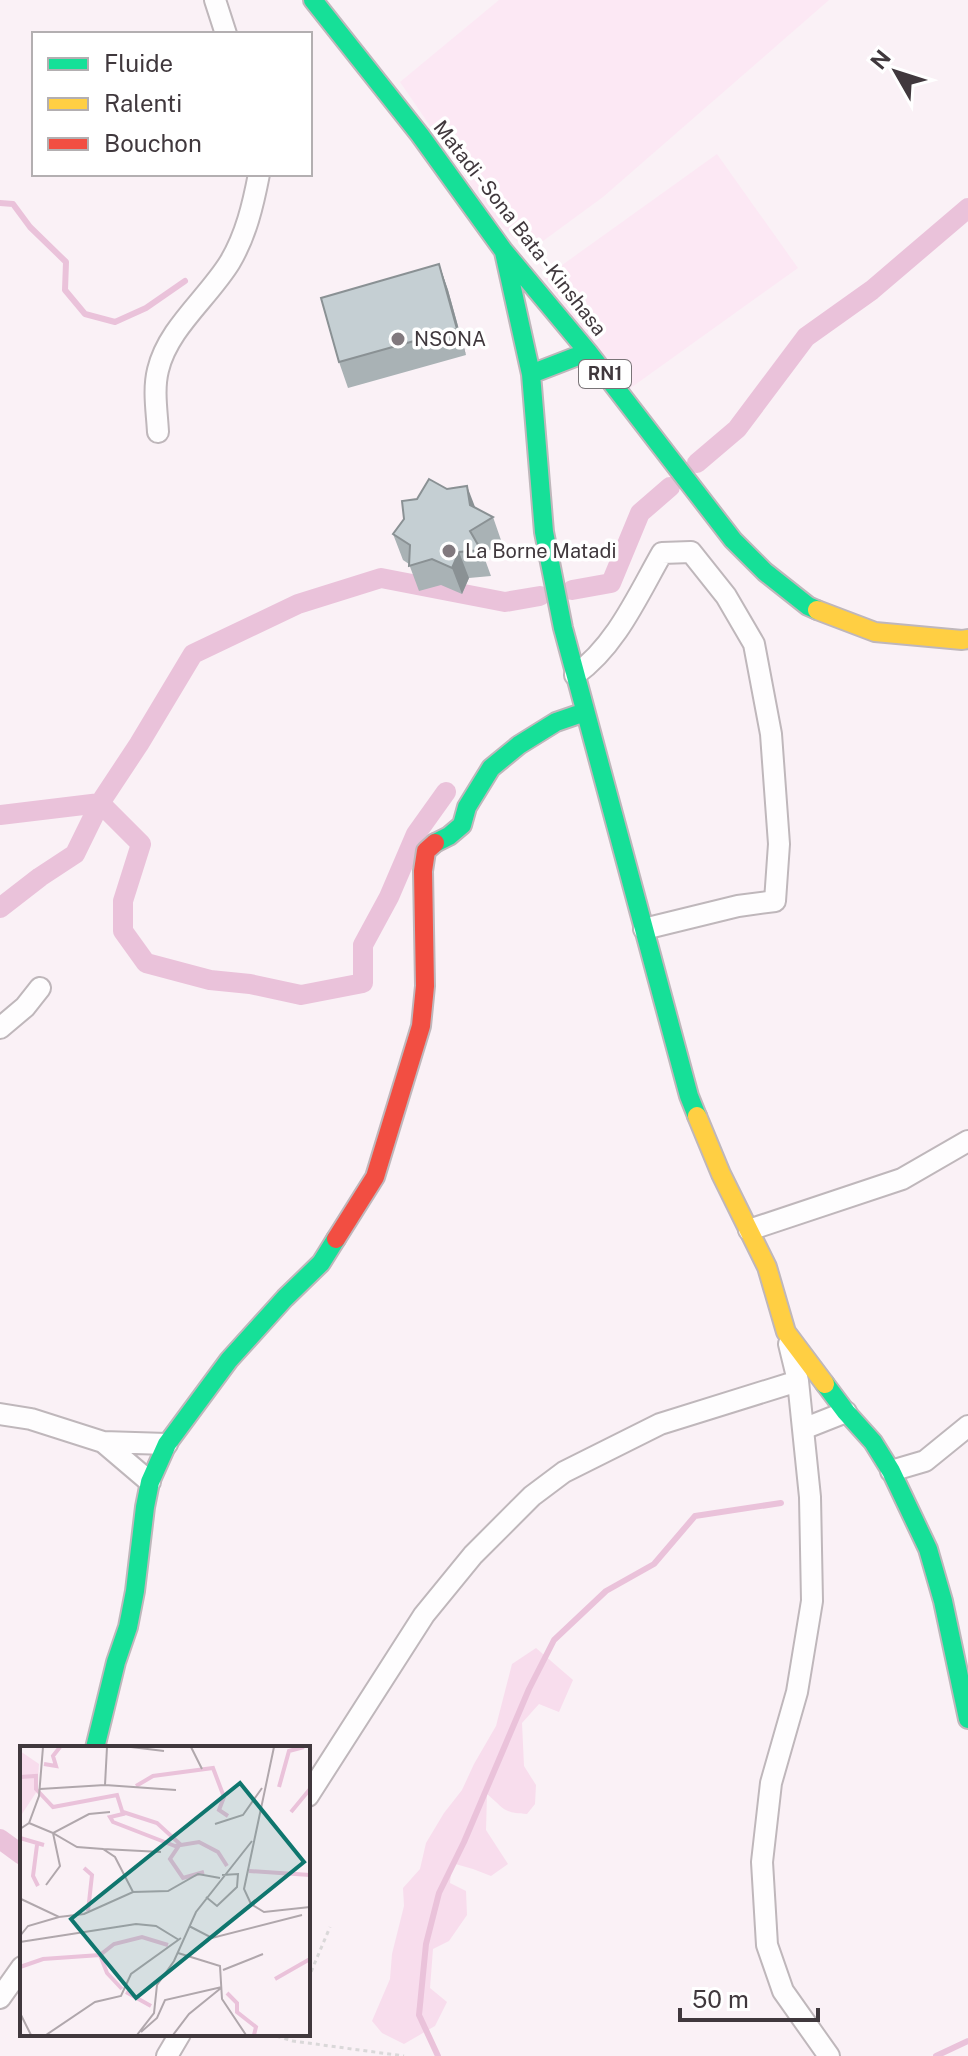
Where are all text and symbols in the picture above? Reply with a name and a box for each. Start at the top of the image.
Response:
legend [32,32,312,176]
north arrow [856,32,936,112]
text: N [865,45,896,74]
text: Fluide [104,49,173,77]
text: Ralenti [104,89,182,117]
street label: Matadi - Sona Bata - Kinshasa [429,116,611,340]
text: Bouchon [104,129,202,157]
place label: NSONA [414,327,486,351]
marker: NSONA [389,330,407,348]
road number: RN1 [579,360,631,388]
place label: La Borne Matadi [465,539,616,563]
marker: La Borne Matadi [440,542,458,560]
inset map [20,1746,310,2036]
scale bar [680,1972,818,2022]
text: 50 m [692,1985,749,2013]

